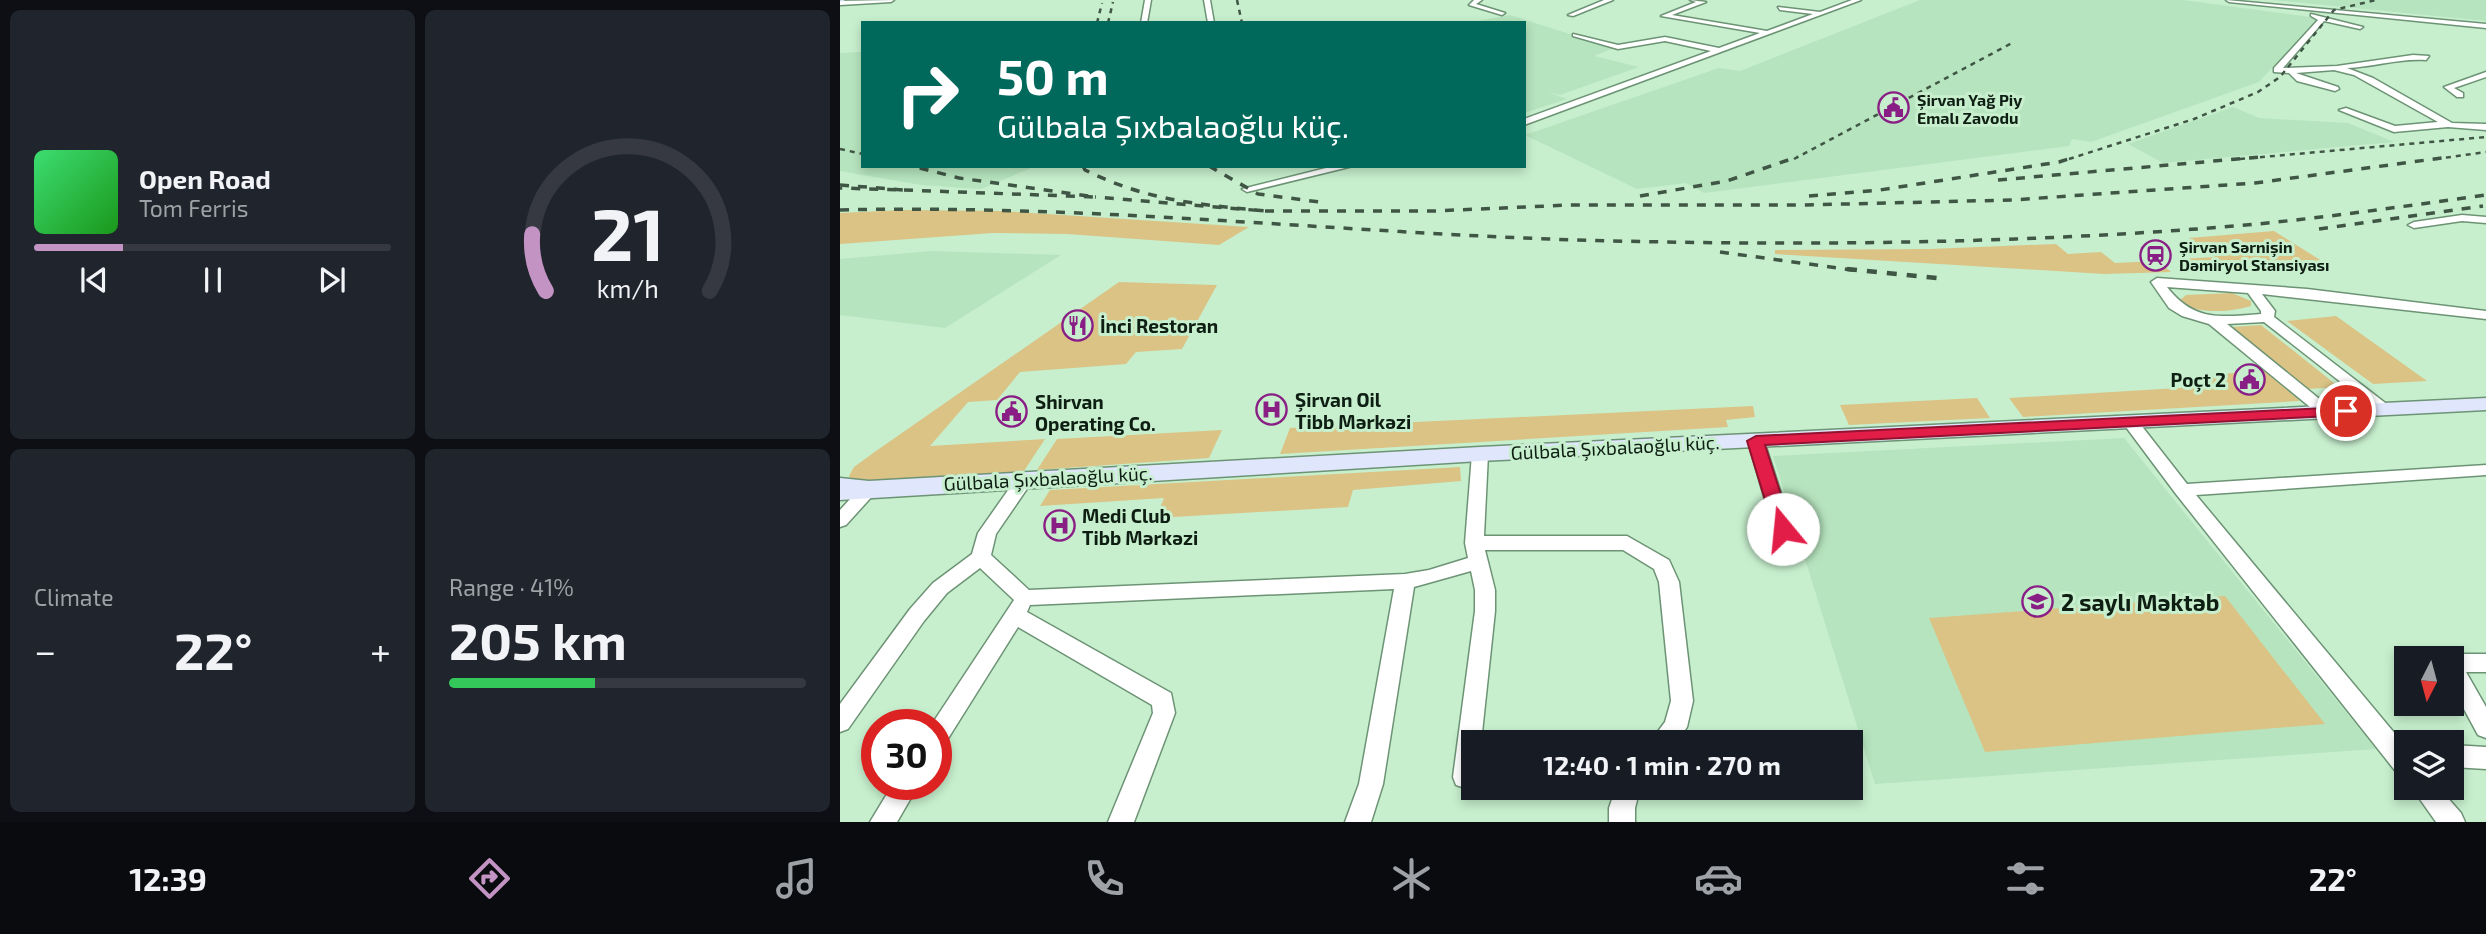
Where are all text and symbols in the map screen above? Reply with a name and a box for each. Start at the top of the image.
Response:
text: 50 m [997,46,1109,105]
icon: right [882,49,973,140]
place label: Şirvan Yağ Piy Emalı Zavodu [1917,90,2022,127]
public building icon: Şirvan Yağ Piy Emalı Zavodu [1877,91,1911,125]
text: Gülbala Şıxbalaoğlu küç. [997,106,1349,144]
text: Open Road [139,163,271,194]
text: 21 [591,188,664,276]
text: Tom Ferris [139,194,248,222]
place label: Şirvan Sərnişin Dəmiryol Stansiyası [2179,237,2330,275]
station icon: Şirvan Sərnişin Dəmiryol Stansiyası [2139,238,2173,272]
icon: previous [75,261,113,299]
icon: pause [194,261,232,299]
icon: next [313,261,351,299]
text: km/h [596,273,659,303]
restaurant icon: İnci Restoran [1060,308,1094,342]
place label: İnci Restoran [1100,314,1218,337]
public building icon: Poçt 2 [2232,362,2266,396]
place label: Poçt 2 [2171,368,2226,392]
pin [2316,381,2376,441]
place label: Şirvan Oil Tibb Mərkəzi [1295,388,1411,433]
place label: Shirvan Operating Co. [1035,390,1156,435]
icon: arrive [2327,392,2365,430]
hospital icon: Şirvan Oil Tibb Mərkəzi [1255,393,1289,427]
public building icon: Shirvan Operating Co. [995,395,1029,429]
street label: Gülbala Şıxbalaoğlu küç. [1510,430,1720,465]
street label: Gülbala Şıxbalaoğlu küç. [943,461,1153,496]
position arrow [1746,492,1820,566]
place label: Medi Club Tibb Mərkəzi [1082,504,1198,549]
hospital icon: Medi Club Tibb Mərkəzi [1042,509,1076,543]
text: Range · 41% [449,573,574,601]
text: Climate [34,583,114,611]
school or university icon: 2 saylı Məktəb [2021,585,2055,619]
place label: 2 saylı Məktəb [2061,588,2219,616]
text: 205 km [449,608,627,670]
text: 22° [174,618,252,680]
text: − [34,627,56,673]
text: + [370,627,391,673]
north arrow [2394,646,2464,716]
map controls [2394,646,2464,800]
speed limit sign: 30 [861,709,952,800]
button: layers [2394,730,2464,800]
text: 12:40 · 1 min · 270 m [1543,749,1781,780]
icon: directions [465,854,514,903]
icon: music [772,854,821,903]
icon: phone [1080,854,1129,903]
icon: climate [1387,854,1436,903]
icon: car [1694,854,1743,903]
icon: filters [2001,854,2050,903]
text: 12:39 [129,859,207,897]
text: 22° [2309,859,2357,897]

